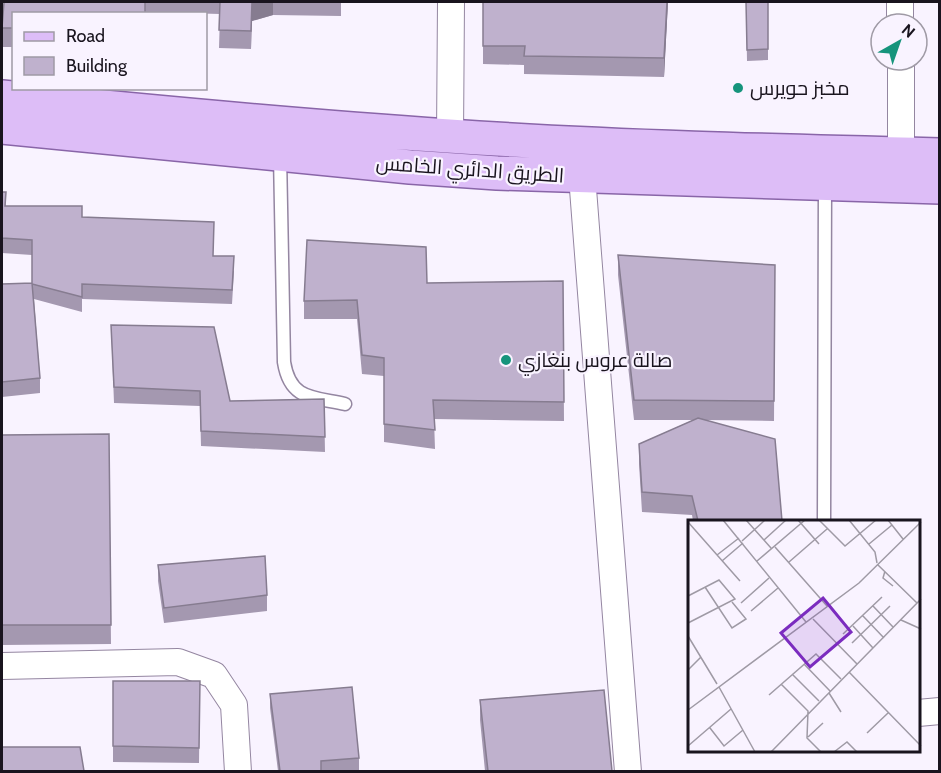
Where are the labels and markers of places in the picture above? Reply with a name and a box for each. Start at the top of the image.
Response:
place label: مخبز حويرس [750,76,850,101]
marker: مخبز حويرس [731,81,745,95]
place label: صالة عروس بنغازي [518,348,672,376]
marker: صالة عروس بنغازي [499,353,513,367]

